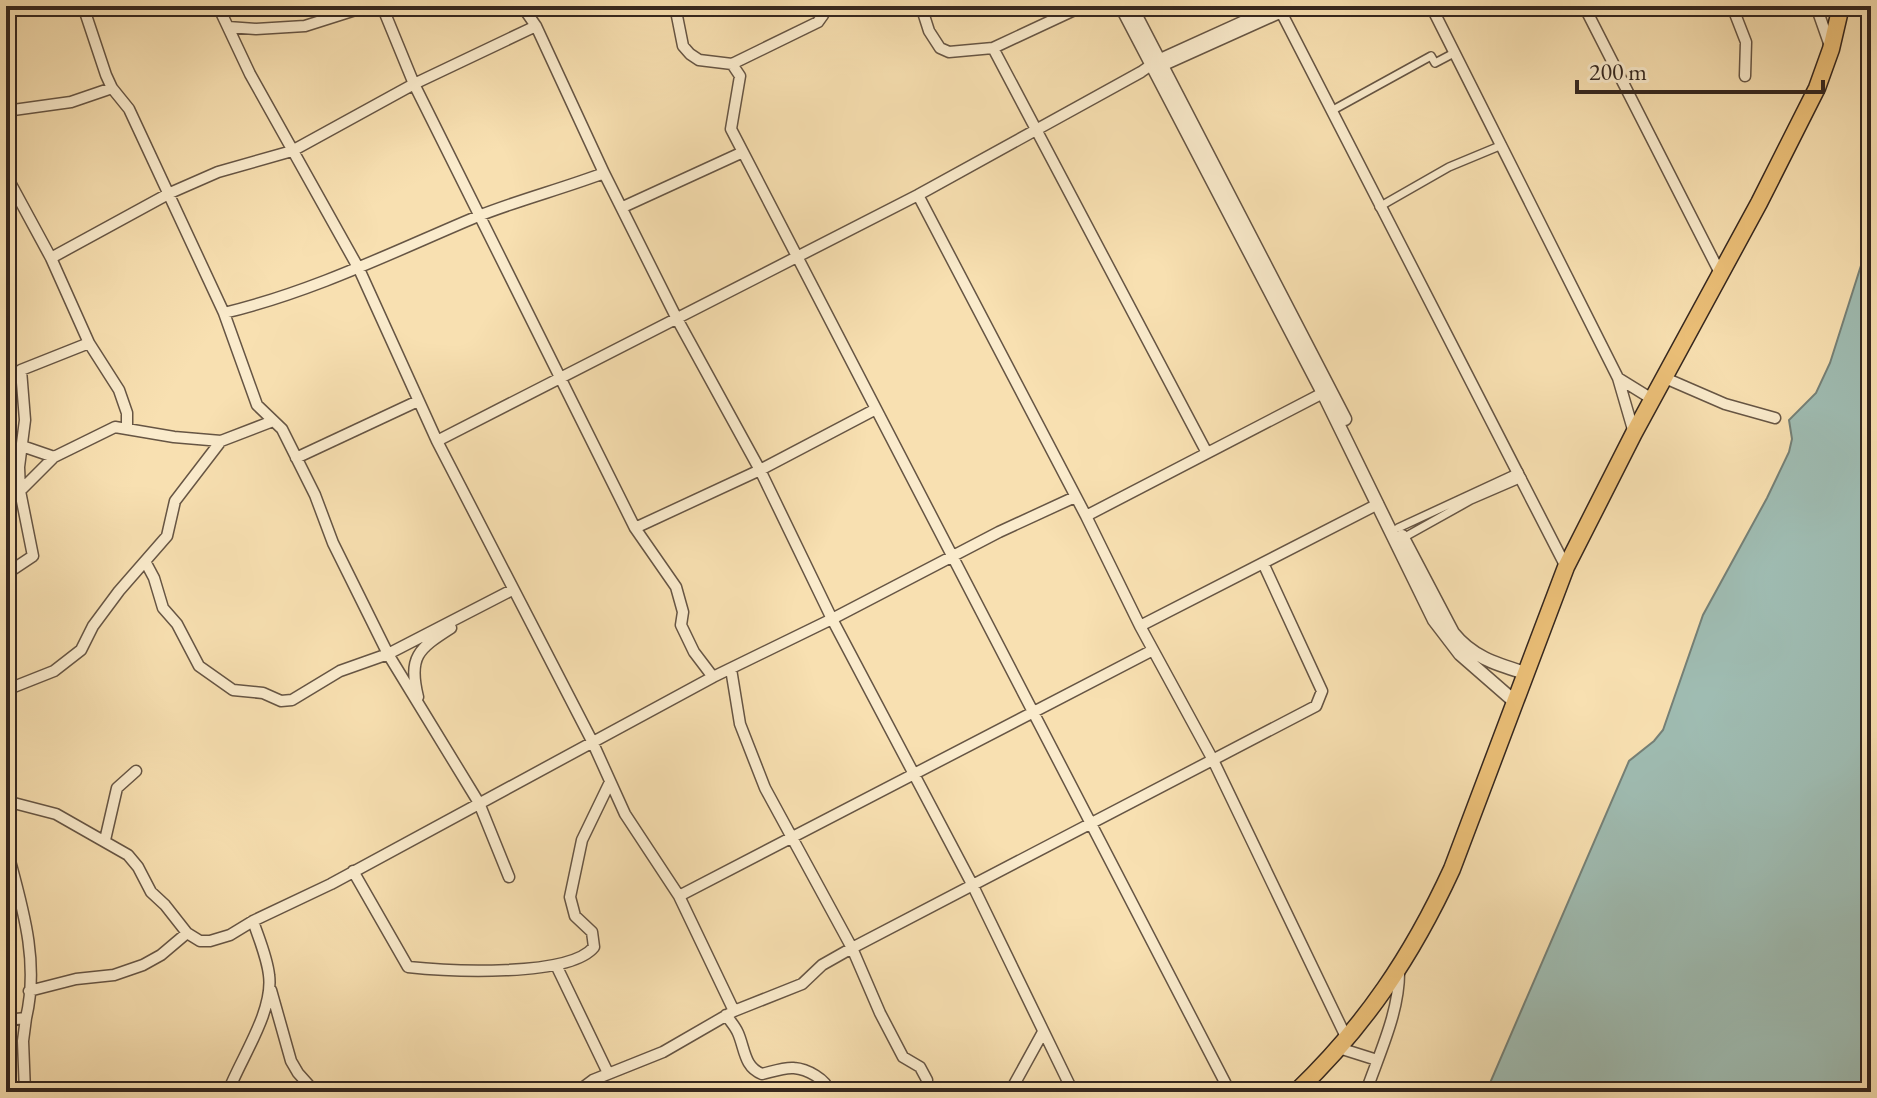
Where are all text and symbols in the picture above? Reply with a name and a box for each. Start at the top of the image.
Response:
scale bar [1577,44,1823,94]
text: 200 m [1589,56,1647,87]

